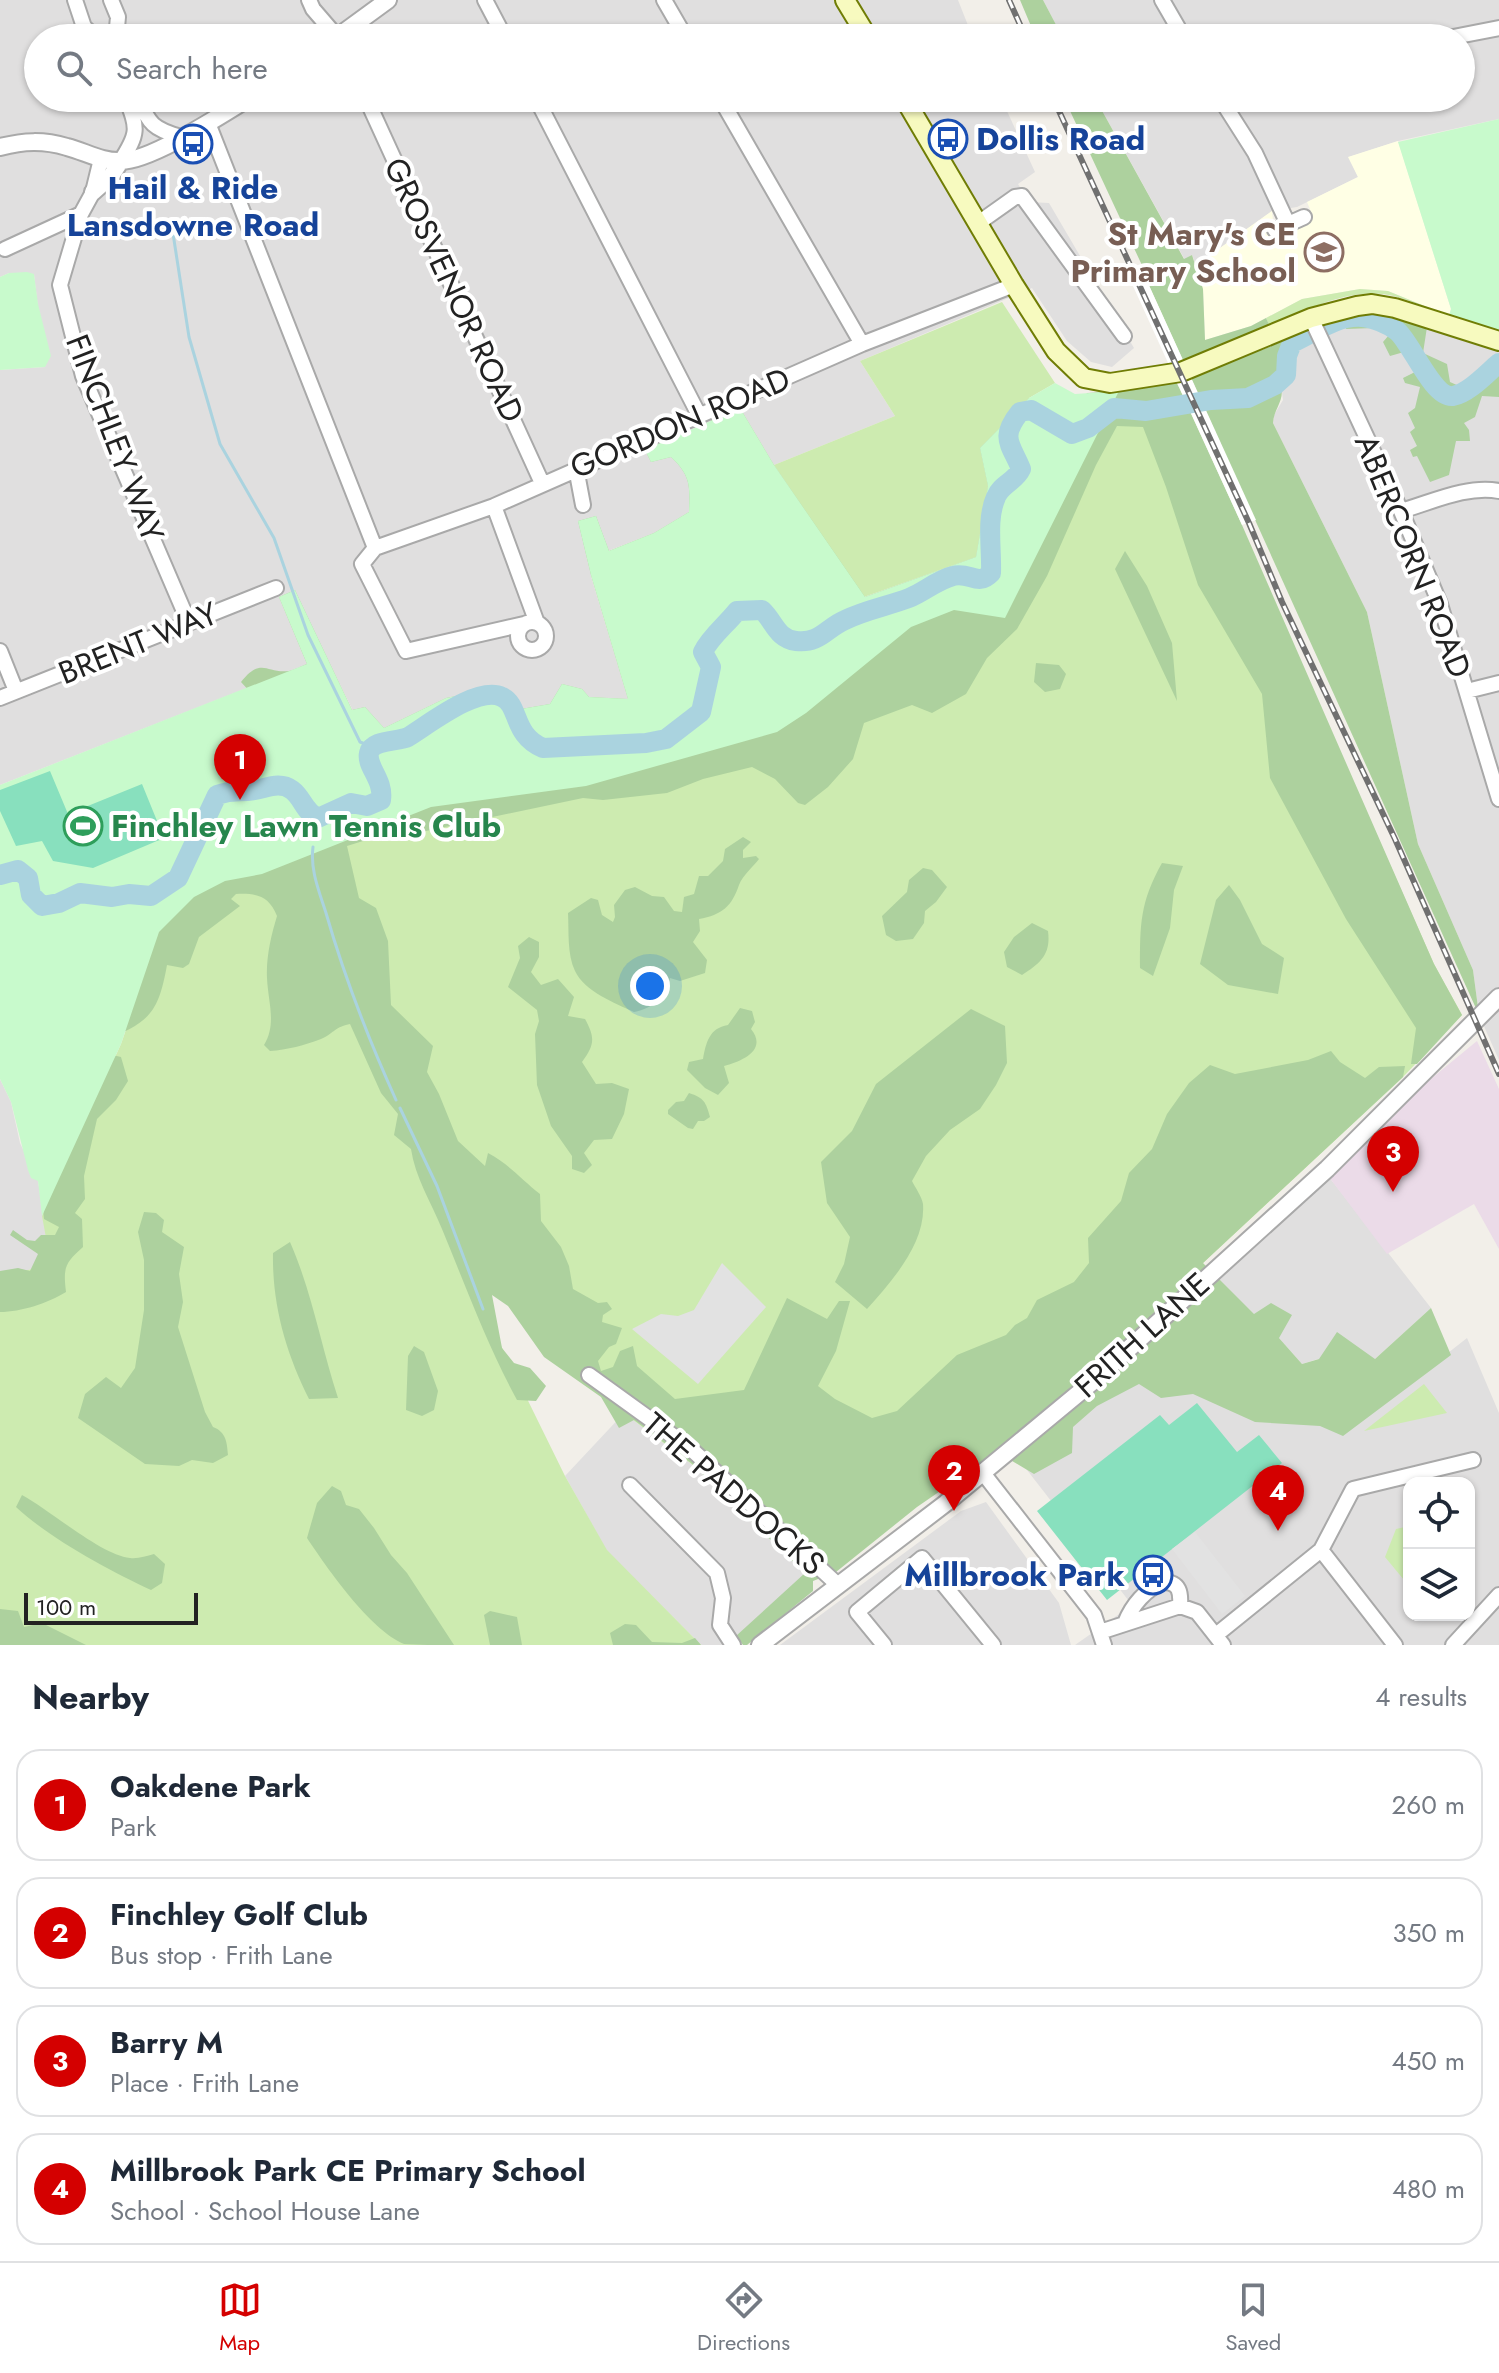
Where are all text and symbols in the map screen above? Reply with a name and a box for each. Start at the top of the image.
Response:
search box [24,24,1475,112]
icon: search [52,46,96,90]
text: Search here [116,47,268,90]
place label: Dollis Road [976,116,1145,162]
bus stop icon: Dollis Road [927,118,969,160]
bus stop icon: Hail & Ride Lansdowne Road [172,123,214,165]
street label: GROSVENOR ROAD [373,150,535,430]
place label: Hail & Ride Lansdowne Road [67,165,319,248]
place label: St Mary's CE Primary School [1070,211,1296,294]
school or university icon: St Mary's CE Primary School [1303,231,1345,273]
street label: FINCHLEY WAY [54,328,176,548]
street label: GORDON ROAD [563,356,797,490]
street label: ABERCORN ROAD [1343,427,1483,685]
street label: BRENT WAY [52,590,225,696]
pin: 1 [214,734,266,800]
place label: Finchley Lawn Tennis Club [111,803,501,849]
sports icon: Finchley Lawn Tennis Club [62,805,104,847]
your location [630,966,670,1006]
pin: 3 [1367,1126,1419,1192]
street label: FRITH LANE [1064,1262,1220,1408]
street label: THE PADDOCKS [633,1402,835,1586]
pin: 2 [928,1445,980,1511]
pin: 4 [1252,1465,1304,1531]
map controls [1403,1477,1475,1621]
button: locate [1403,1477,1475,1549]
button: layers [1403,1549,1475,1621]
place label: Millbrook Park [904,1552,1126,1598]
bus stop icon: Millbrook Park [1132,1554,1174,1596]
scale bar [24,1589,198,1625]
text: 100 m [36,1591,96,1623]
text: Nearby [32,1673,149,1722]
text: 4 results [1375,1678,1467,1716]
text: Oakdene Park [110,1765,311,1808]
text: 1 [53,1786,67,1824]
text: 260 m [1392,1786,1465,1824]
text: Park [110,1808,156,1846]
text: Finchley Golf Club [110,1893,368,1936]
text: 2 [51,1914,69,1952]
text: 350 m [1392,1914,1465,1952]
text: Bus stop · Frith Lane [110,1936,333,1974]
text: Barry M [110,2021,223,2064]
text: 3 [52,2042,68,2080]
text: 450 m [1391,2042,1465,2080]
text: Place · Frith Lane [110,2064,299,2102]
text: Millbrook Park CE Primary School [110,2149,586,2192]
text: 4 [51,2170,69,2208]
text: 480 m [1392,2170,1465,2208]
text: School · School House Lane [110,2192,420,2230]
tab: Map [218,2278,262,2358]
tab: Directions [697,2278,790,2358]
tab: Saved [1226,2278,1281,2358]

